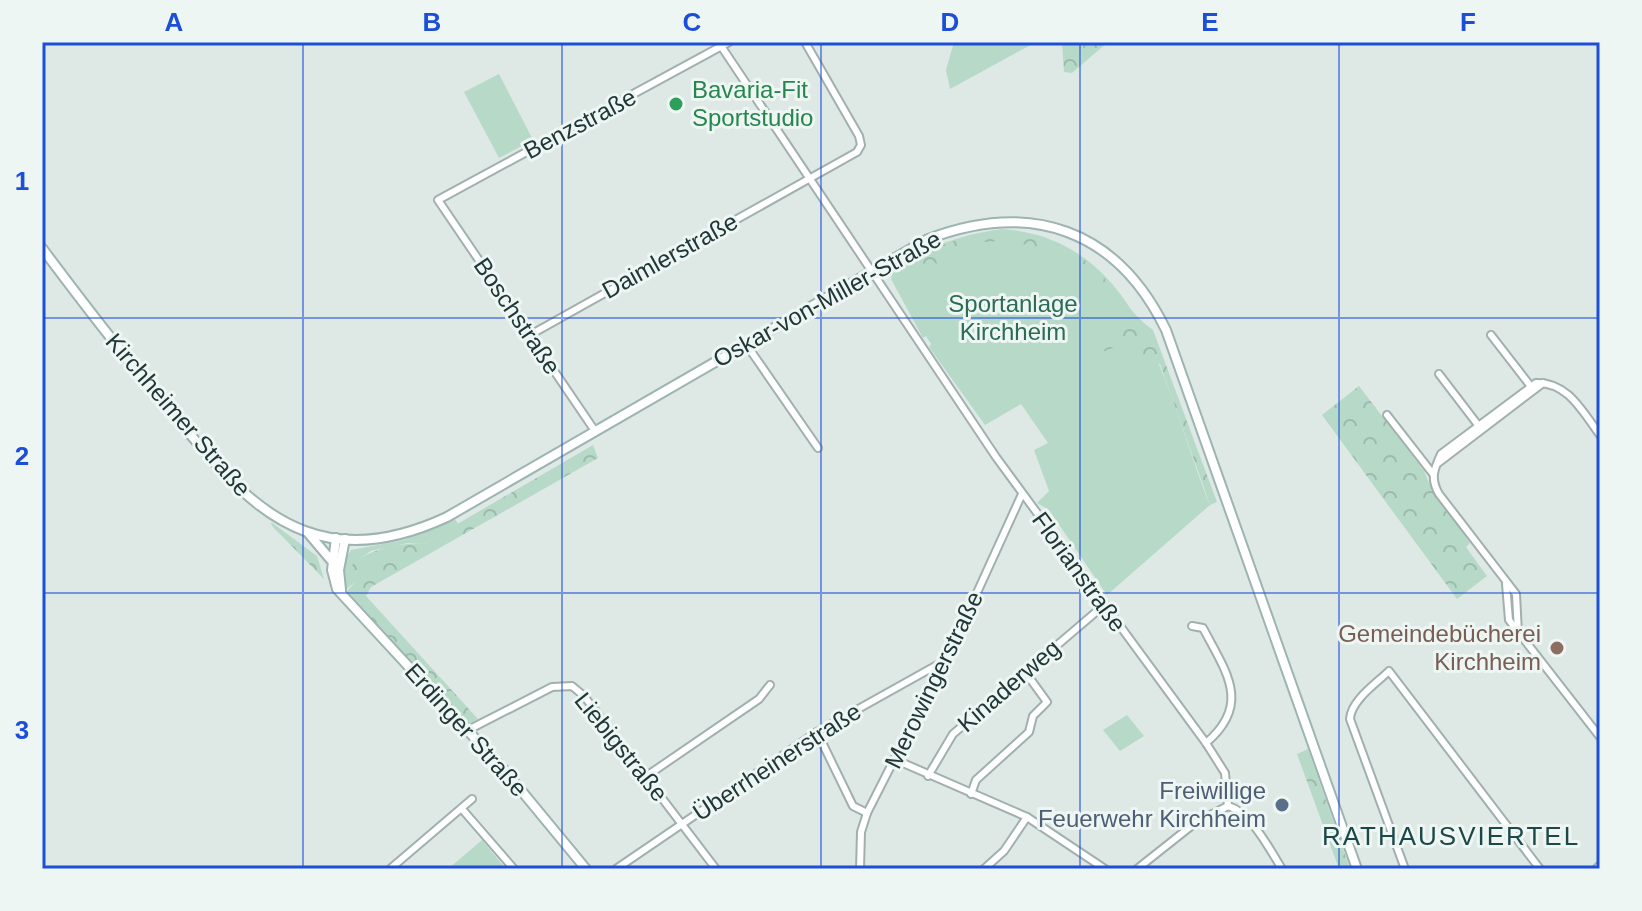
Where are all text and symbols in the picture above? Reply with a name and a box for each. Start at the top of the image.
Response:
text: A [165,7,184,37]
text: B [423,7,441,37]
text: C [683,7,702,37]
text: D [941,7,959,37]
text: E [1201,7,1219,37]
text: F [1460,7,1476,37]
place label: Bavaria-Fit Sportstudio [692,76,813,131]
street label: Benzstraße [519,83,640,164]
marker: Bavaria-Fit Sportstudio [667,95,685,113]
text: 1 [15,166,29,196]
street label: Daimlerstraße [597,207,742,304]
street label: Oskar-von-Miller-Straße [708,225,945,372]
street label: Boschstraße [469,252,566,379]
park label: Sportanlage Kirchheim [948,290,1078,345]
street label: Kirchheimer Straße [100,328,256,502]
text: 2 [15,441,29,471]
street label: Florianstraße [1027,507,1132,637]
street label: Merowingerstraße [879,587,988,773]
place label: Gemeindebücherei Kirchheim [1338,620,1541,675]
street label: Kinaderweg [952,634,1065,737]
marker: Gemeindebücherei Kirchheim [1548,639,1566,657]
street label: Erdinger Straße [400,658,533,802]
street label: Liebigstraße [569,687,673,807]
street label: Überrheinerstraße [688,697,866,826]
text: 3 [15,715,29,745]
place label: Freiwillige Feuerwehr Kirchheim [1038,777,1266,832]
marker: Freiwillige Feuerwehr Kirchheim [1273,796,1291,814]
district label: RATHAUSVIERTEL [1322,821,1580,851]

